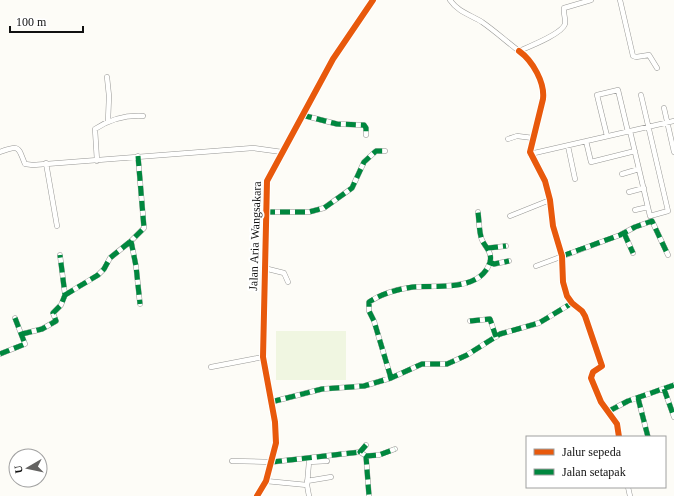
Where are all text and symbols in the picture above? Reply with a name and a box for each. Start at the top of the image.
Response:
scale bar [10,8,83,34]
text: 100 m [16,15,47,29]
street label: Jalan Aria Wangsakara [246,180,264,291]
legend [526,436,666,488]
text: Jalur sepeda [562,445,622,459]
north arrow [8,448,48,488]
text: U [12,465,25,474]
text: Jalan setapak [562,465,626,479]

